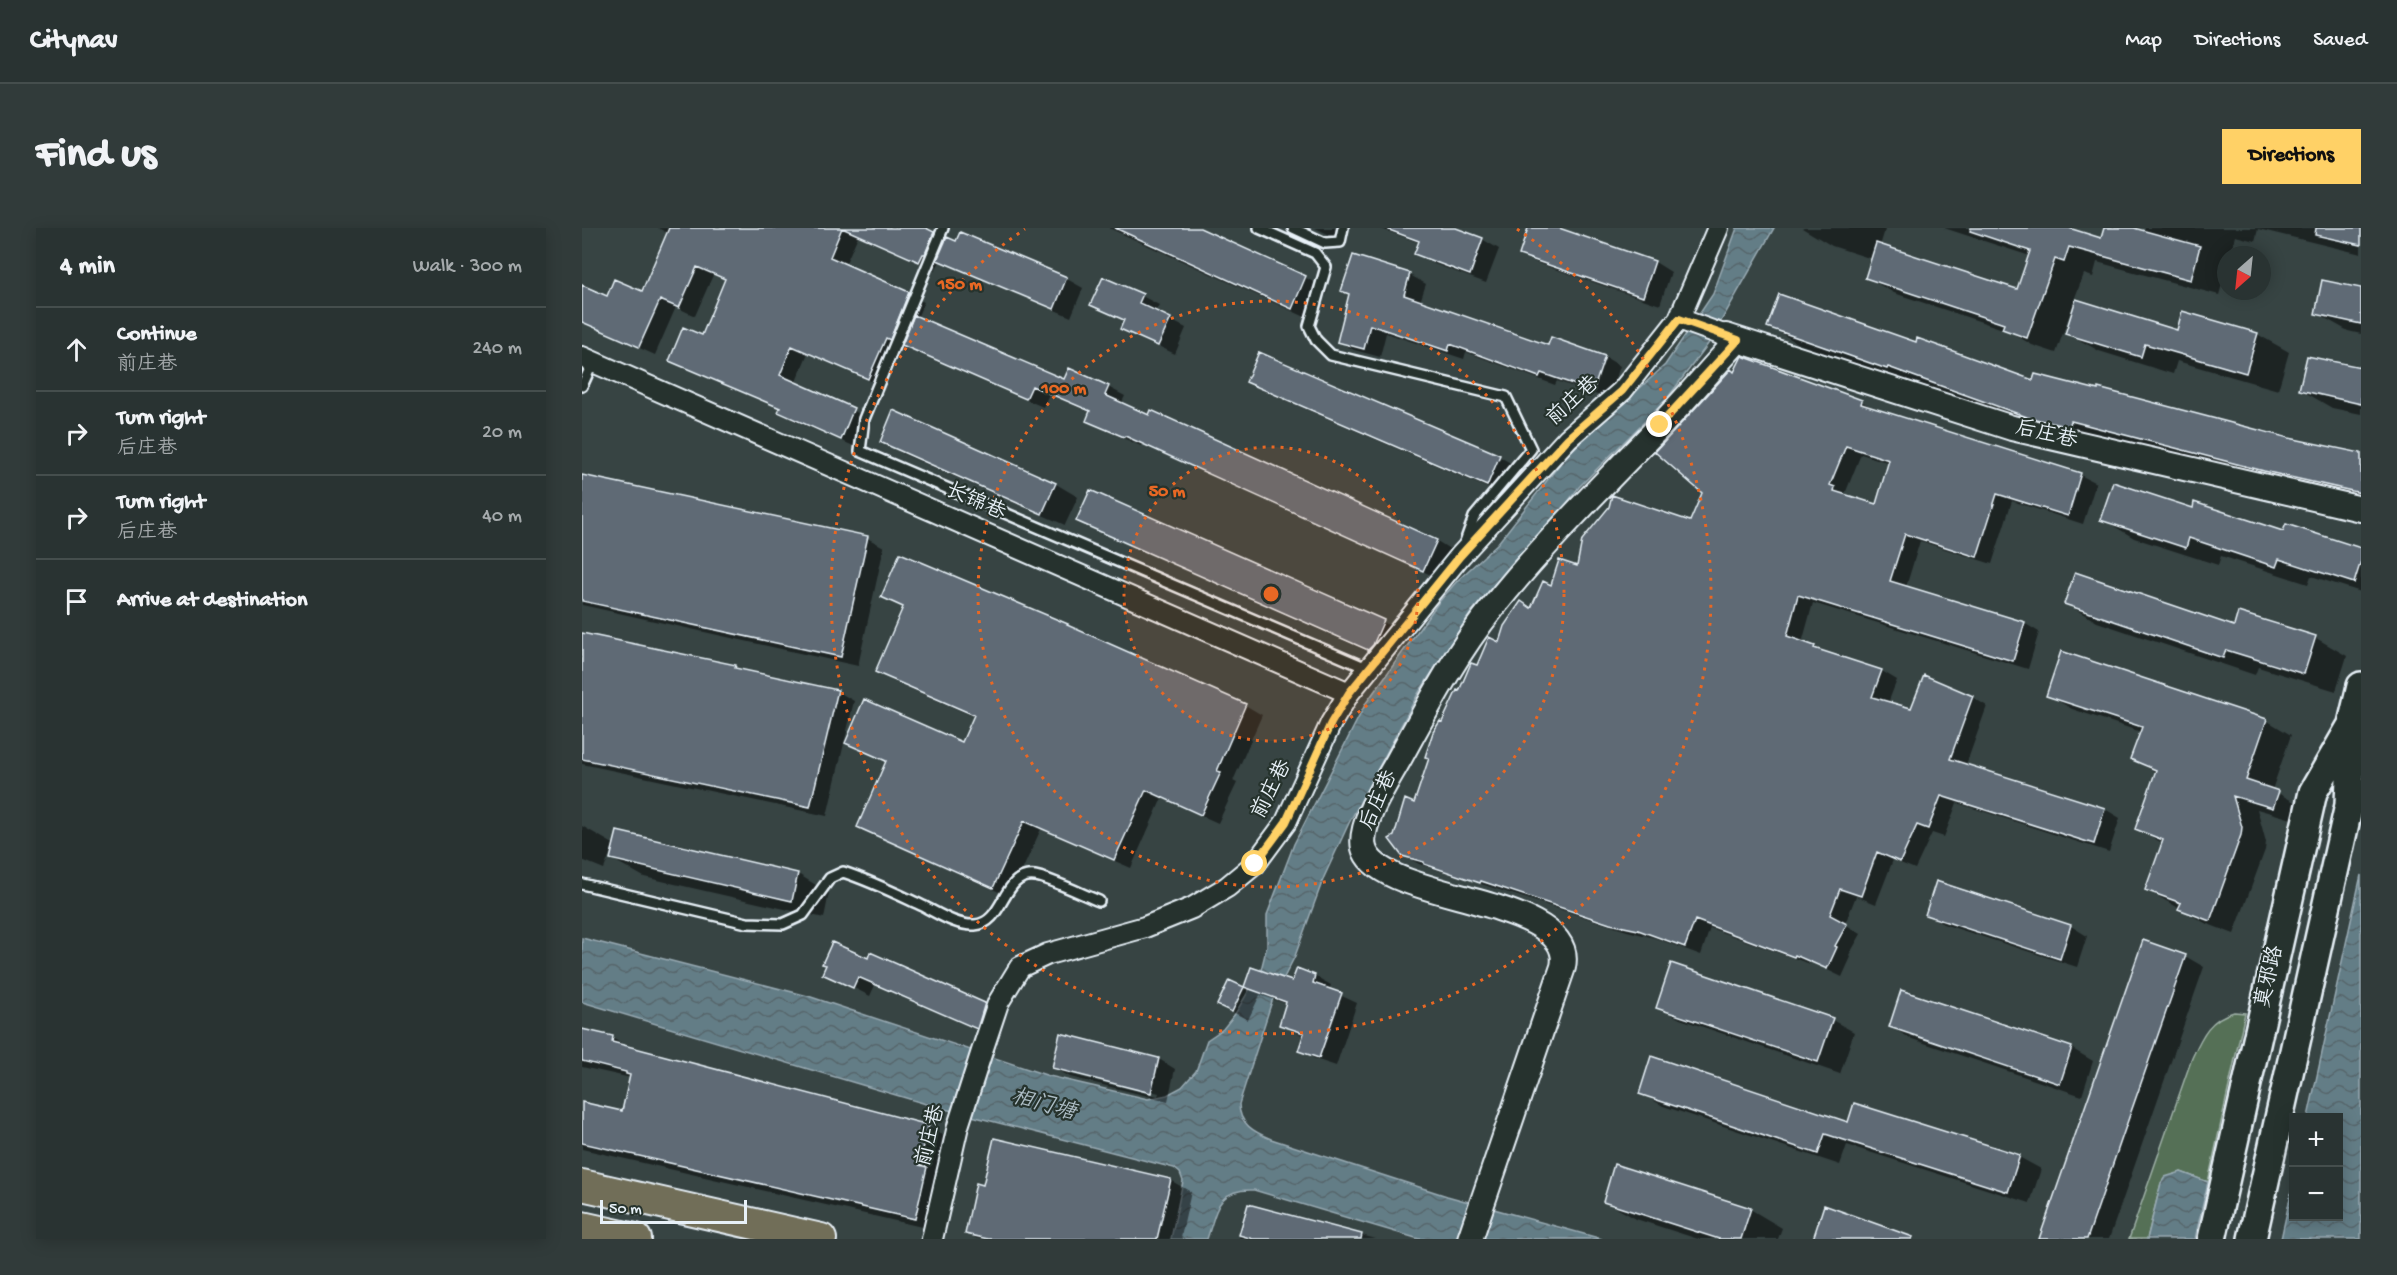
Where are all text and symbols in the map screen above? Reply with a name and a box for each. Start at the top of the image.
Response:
text: Citynav [30,25,118,58]
text: Map [2125,29,2162,54]
text: Directions [2195,29,2280,54]
text: Saved [2313,29,2367,54]
button: Directions [2222,129,2361,184]
text: Find us [36,132,156,181]
north arrow [2217,246,2271,300]
text: 4 min [60,252,115,283]
text: Walk · 300 m [413,256,522,279]
text: 150 m [937,275,982,296]
text: Continue [117,322,197,348]
icon: ahead [60,333,93,366]
text: 240 m [472,338,522,361]
text: 前庄巷 [117,354,177,377]
street label: 前庄巷 [1541,370,1606,432]
text: 100 m [1041,379,1087,400]
text: Turn right [117,406,205,432]
route end [1646,411,1672,437]
street label: 后庄巷 [2012,415,2080,455]
icon: right [60,417,93,450]
text: 20 m [482,422,522,445]
text: 后庄巷 [117,438,177,461]
street label: 长锦巷 [941,477,1010,527]
text: 50 m [1149,482,1186,503]
text: Turn right [117,490,205,516]
icon: right [60,501,93,534]
text: 40 m [482,506,522,529]
text: 后庄巷 [117,522,177,545]
centre of rings [1261,584,1281,604]
icon: arrive [60,585,93,618]
text: Arrive at destination [117,588,307,614]
street label: 前庄巷 [1246,755,1298,824]
street label: 后庄巷 [1354,766,1404,835]
route start [1241,850,1267,876]
street label: 莫邪路 [2250,943,2290,1011]
water label: 相门塘 [1008,1083,1080,1128]
street label: 前庄巷 [910,1102,952,1170]
map controls [2289,1113,2343,1221]
button: + [2289,1113,2343,1167]
button: − [2289,1167,2343,1221]
scale bar [600,1197,747,1224]
text: 50 m [609,1201,642,1220]

